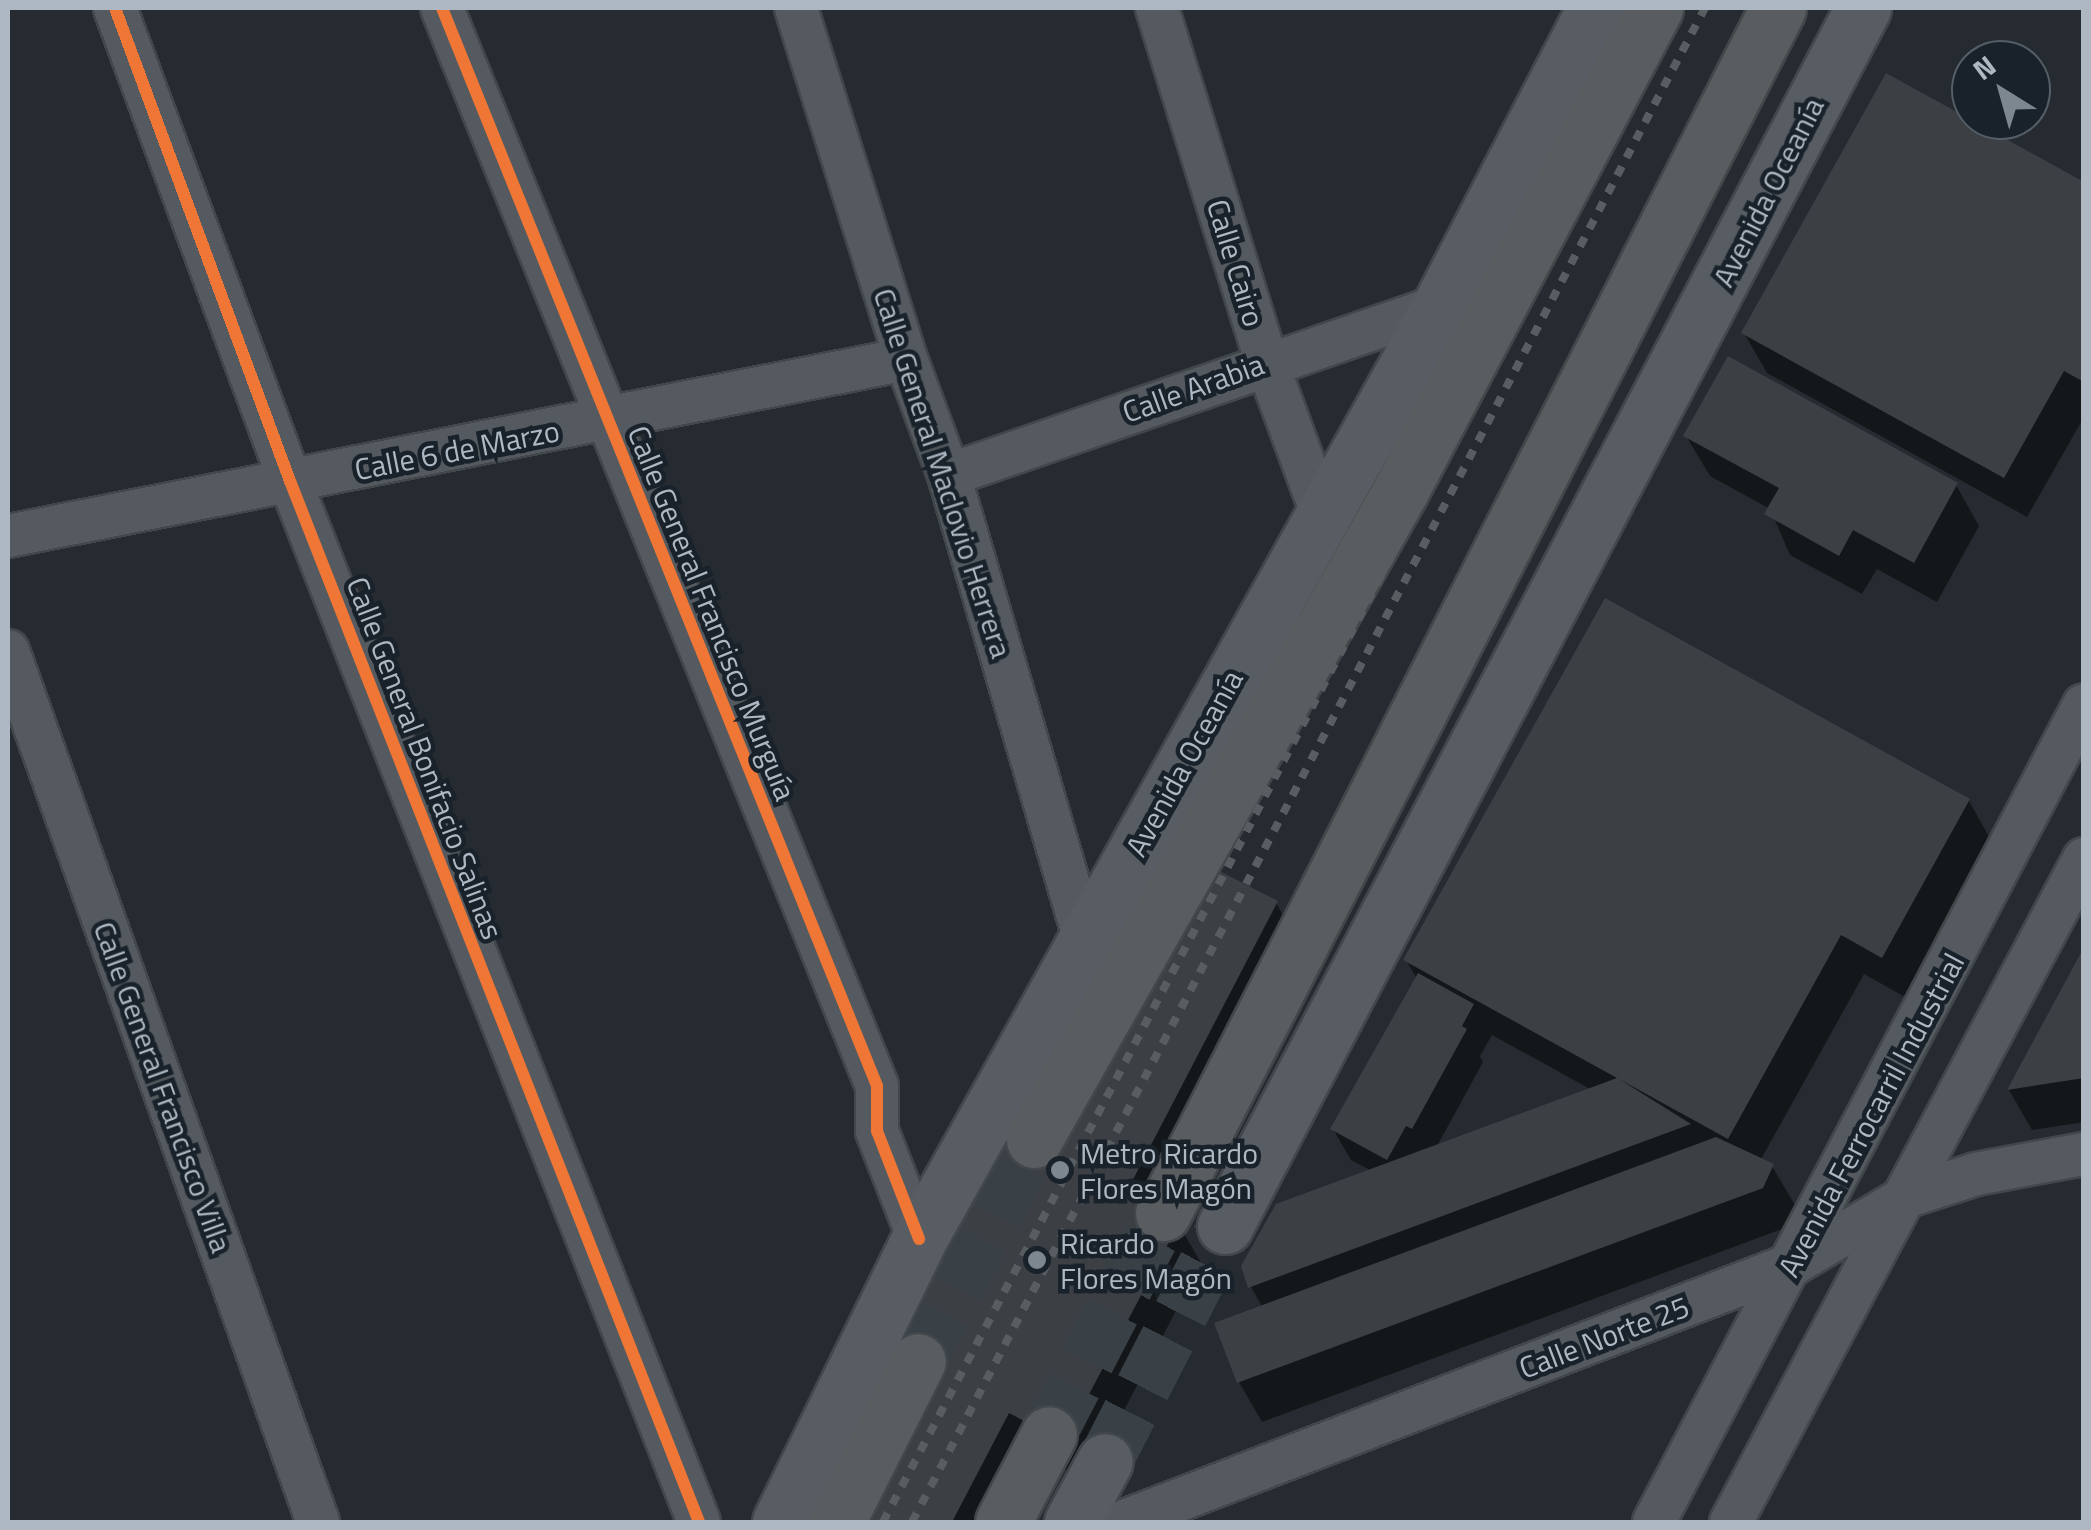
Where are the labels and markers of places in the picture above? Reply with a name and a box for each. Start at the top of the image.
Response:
place label: Metro Ricardo Flores Magón [1080,1135,1258,1206]
marker: Metro Ricardo Flores Magón [1049,1159,1071,1181]
place label: Ricardo Flores Magón [1060,1225,1232,1296]
marker: Ricardo Flores Magón [1024,1247,1050,1273]

